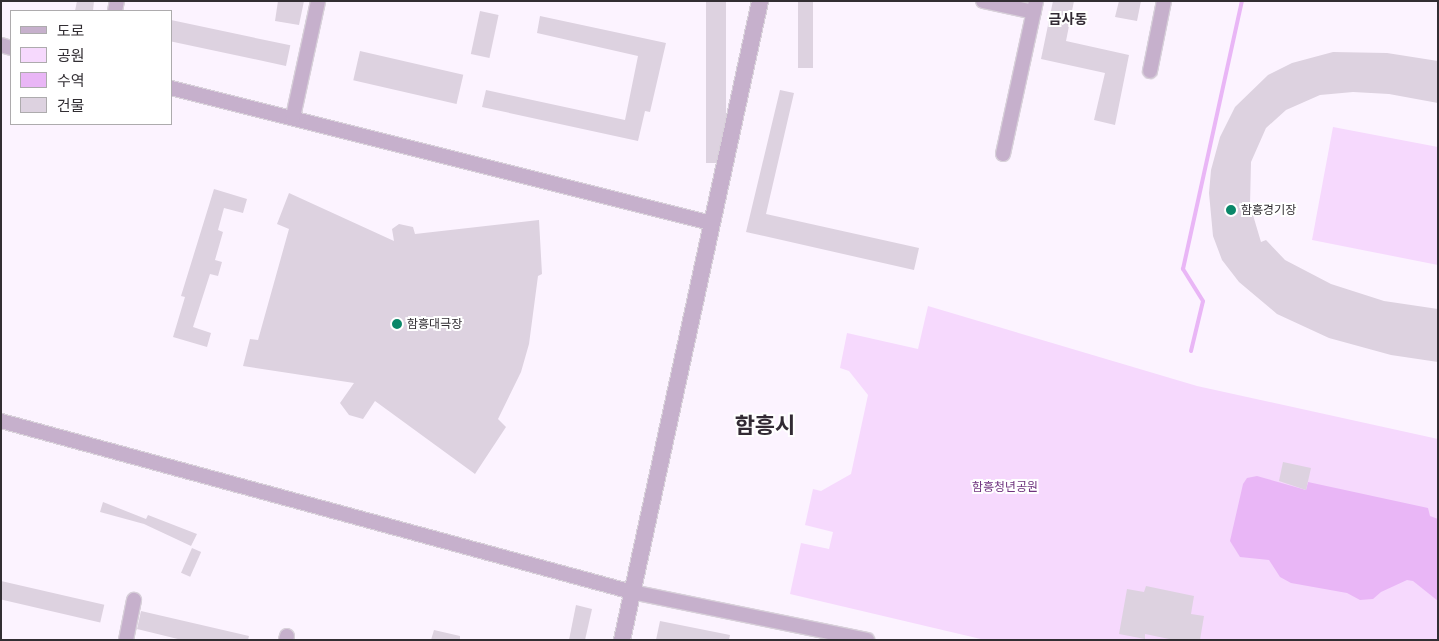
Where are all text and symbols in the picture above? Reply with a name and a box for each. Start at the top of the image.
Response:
legend [10,10,172,125]
district label: 금사동 [1049,11,1087,27]
text: 도로 [57,20,85,40]
text: 공원 [57,45,85,65]
text: 수역 [57,70,85,90]
text: 건물 [57,95,85,115]
place label: 함흥경기장 [1241,203,1296,217]
marker: 함흥경기장 [1225,204,1237,216]
place label: 함흥대극장 [407,317,462,331]
marker: 함흥대극장 [391,318,403,330]
district label: 함흥시 [735,412,795,438]
park label: 함흥청년공원 [972,480,1038,494]

